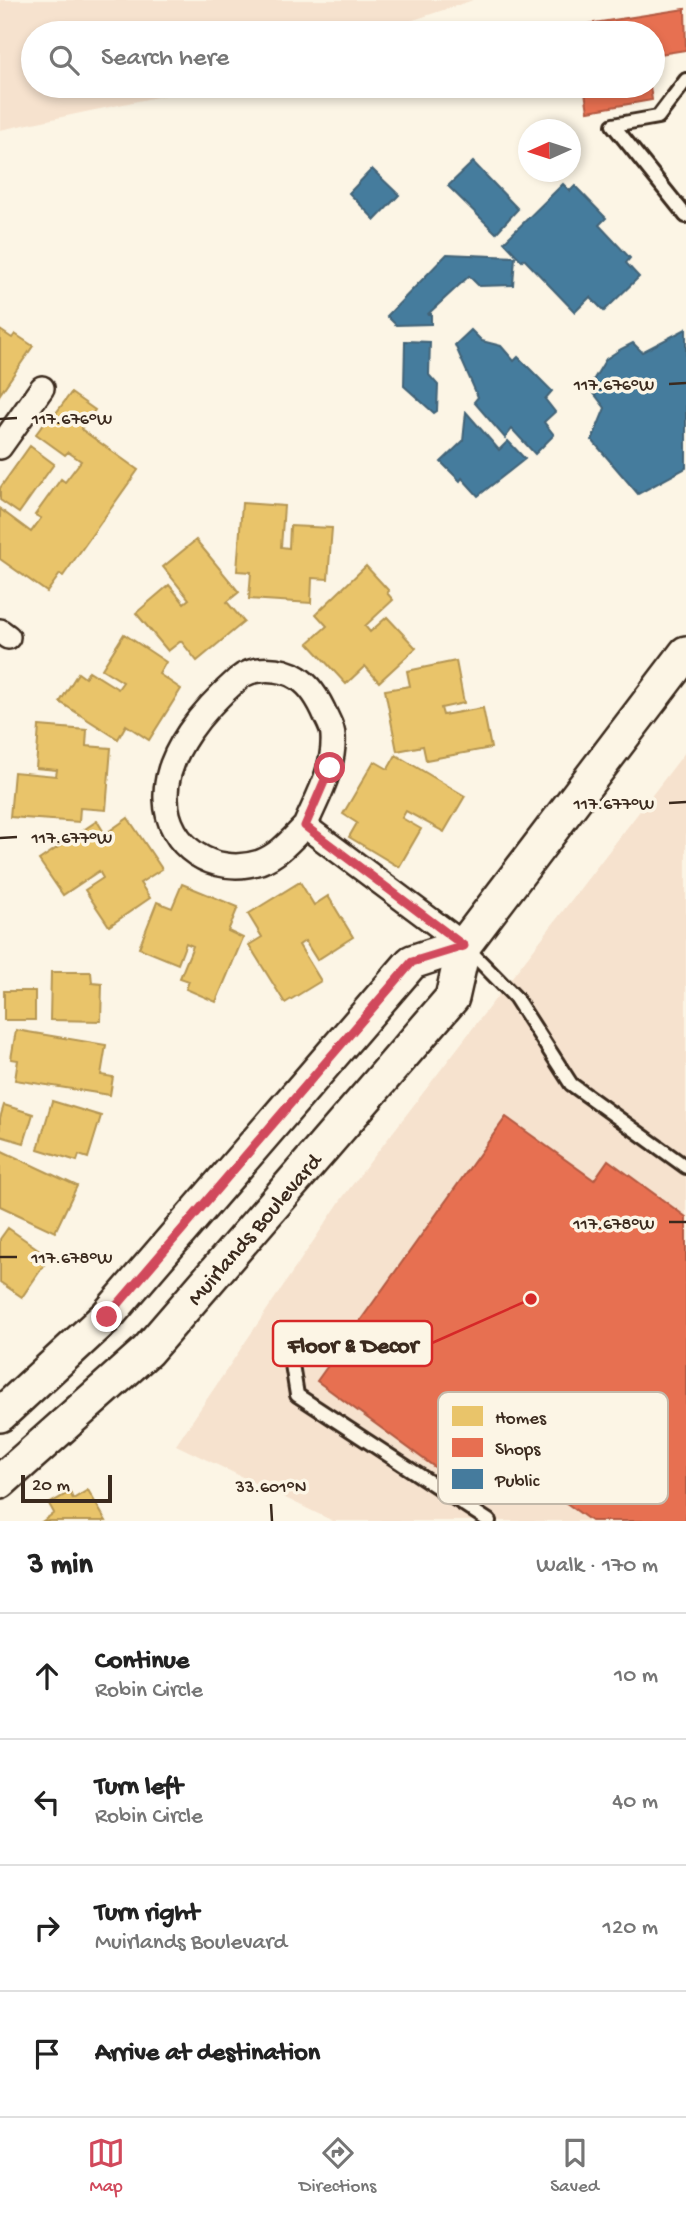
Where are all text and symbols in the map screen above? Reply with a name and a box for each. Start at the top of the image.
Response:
search box [21,21,665,98]
icon: search [45,41,83,79]
text: Search here [101,44,229,75]
north arrow [518,119,581,182]
text: 117.676°W [573,376,654,397]
text: 117.676°W [31,410,112,431]
route start [314,752,345,783]
text: 117.677°W [573,795,654,816]
text: 117.677°W [31,829,112,850]
street label: Muirlands Boulevard [183,1148,330,1312]
text: 117.678°W [572,1215,655,1236]
text: 117.678°W [30,1249,113,1270]
route end [91,1301,122,1332]
callout: Floor & Decor [273,1321,432,1366]
text: Floor & Decor [287,1333,421,1362]
legend [438,1392,668,1504]
text: Homes [495,1408,547,1431]
text: Shops [495,1439,541,1462]
text: Public [494,1471,540,1494]
scale bar [21,1472,112,1504]
text: 20 m [32,1475,70,1498]
text: 33.601°N [235,1478,306,1499]
text: 3 min [28,1549,93,1584]
text: Walk · 170 m [536,1553,658,1580]
text: Continue [95,1647,189,1678]
icon: ahead [28,1657,66,1695]
text: 10 m [614,1663,658,1690]
text: Robin Circle [95,1678,203,1705]
text: Turn left [95,1773,183,1804]
icon: left [28,1783,66,1821]
text: 40 m [612,1789,658,1816]
text: Robin Circle [95,1804,203,1831]
text: Turn right [95,1899,199,1930]
icon: right [28,1909,66,1947]
text: 120 m [603,1915,658,1942]
text: Muirlands Boulevard [95,1930,287,1957]
icon: arrive [28,2035,66,2073]
text: Arrive at destination [95,2039,320,2070]
tab: Map [87,2134,125,2199]
tab: Directions [299,2134,376,2199]
tab: Saved [550,2134,599,2199]

